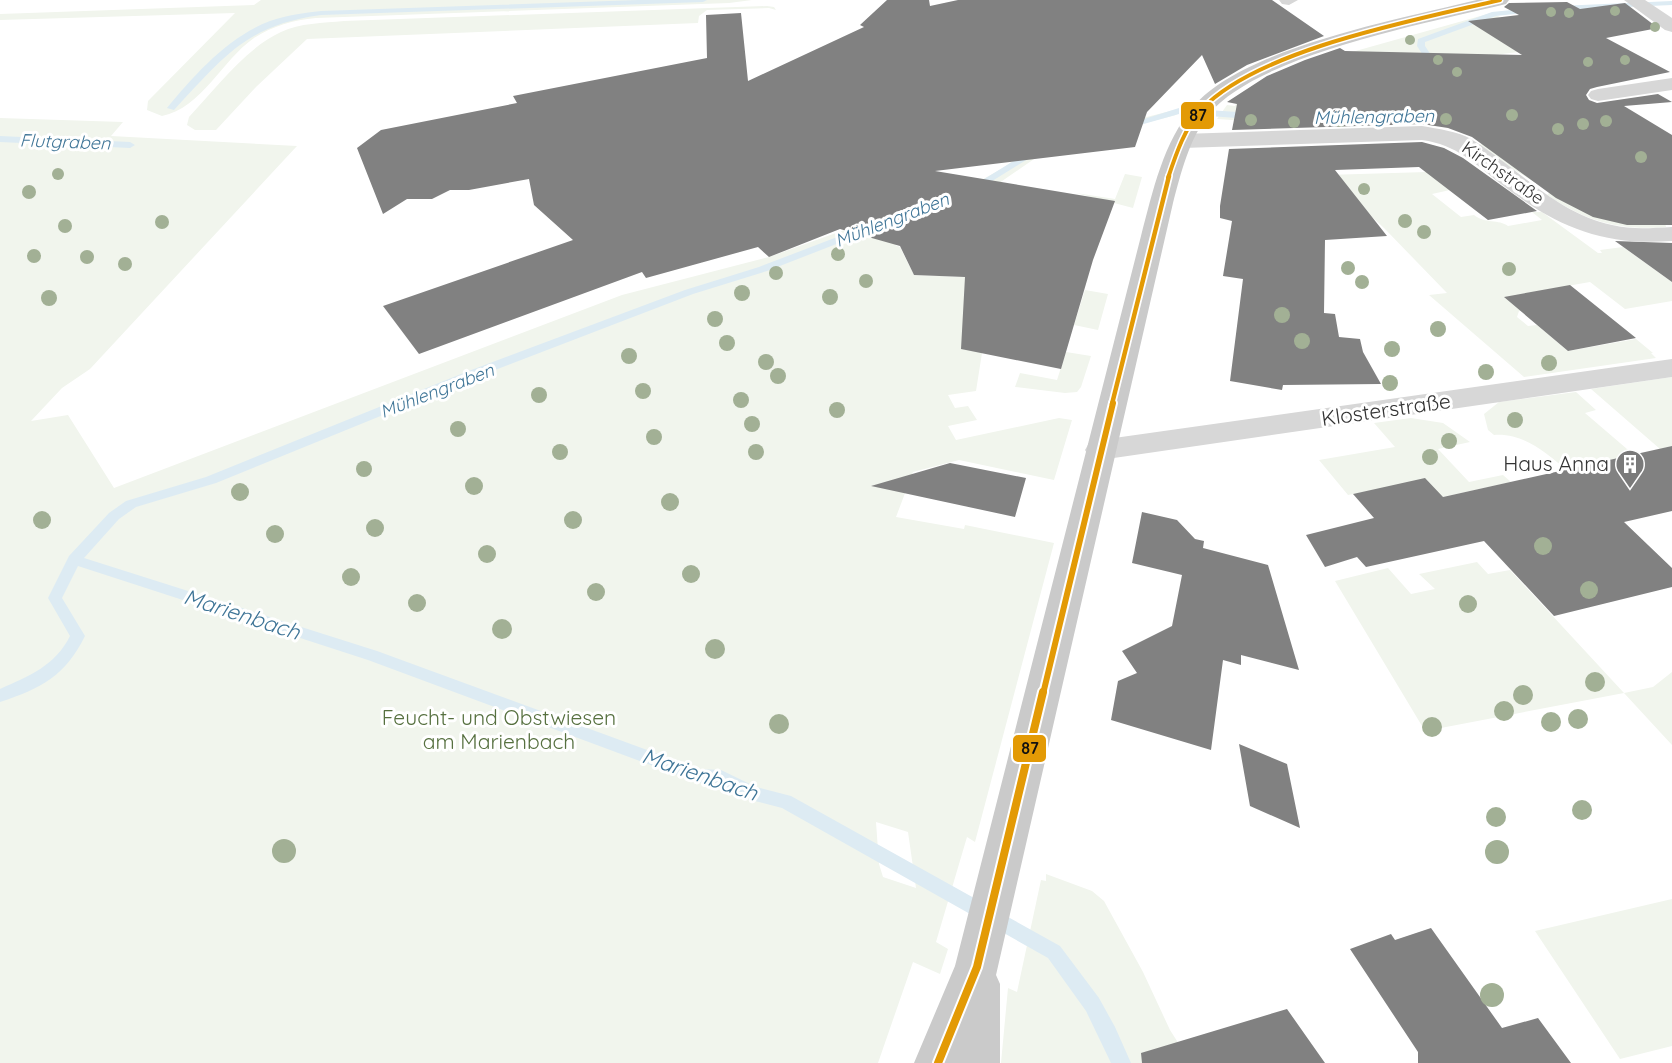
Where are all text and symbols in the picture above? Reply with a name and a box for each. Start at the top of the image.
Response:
line badge: 87 [1180,101,1215,130]
water label: Mühlengraben [1314,104,1435,129]
text: 87 [1189,105,1207,125]
water label: Flutgraben [19,128,111,155]
street label: Kirchstraße [1458,136,1549,209]
water label: Mühlengraben [832,187,953,252]
water label: Mühlengraben [377,358,498,423]
street label: Klosterstraße [1319,387,1452,431]
building icon: Haus Anna [1614,448,1646,490]
place label: Haus Anna [1503,450,1609,476]
water label: Marienbach [180,582,304,646]
park label: Feucht- und Obstwiesen am Marienbach [382,704,616,754]
line badge: 87 [1012,734,1047,763]
text: 87 [1021,738,1039,758]
water label: Marienbach [639,741,762,807]

